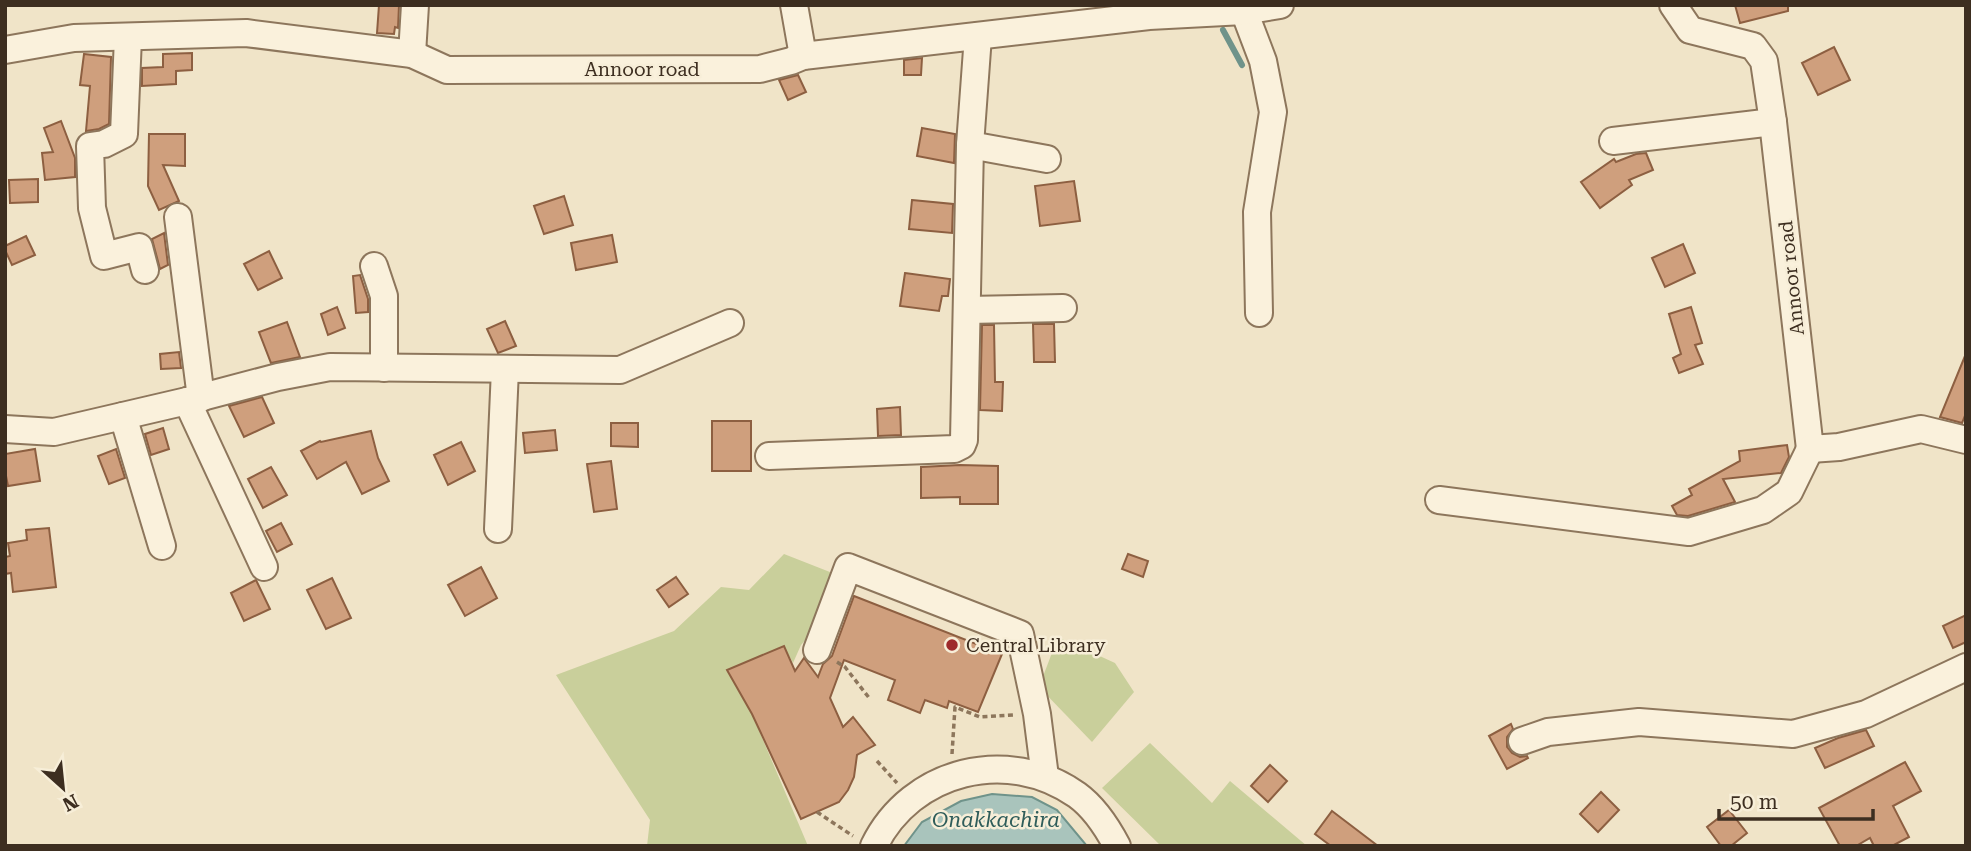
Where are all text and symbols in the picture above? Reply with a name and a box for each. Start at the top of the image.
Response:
street label: Annoor road [584,58,700,81]
street label: Annoor road [1774,219,1809,336]
place label: Central Library [966,634,1106,657]
marker: Central Library [944,637,960,653]
north arrow [28,753,98,823]
scale bar [1719,778,1873,822]
text: N [58,789,82,816]
text: 50 m [1730,790,1778,814]
water label: Onakkachira [932,808,1060,832]

